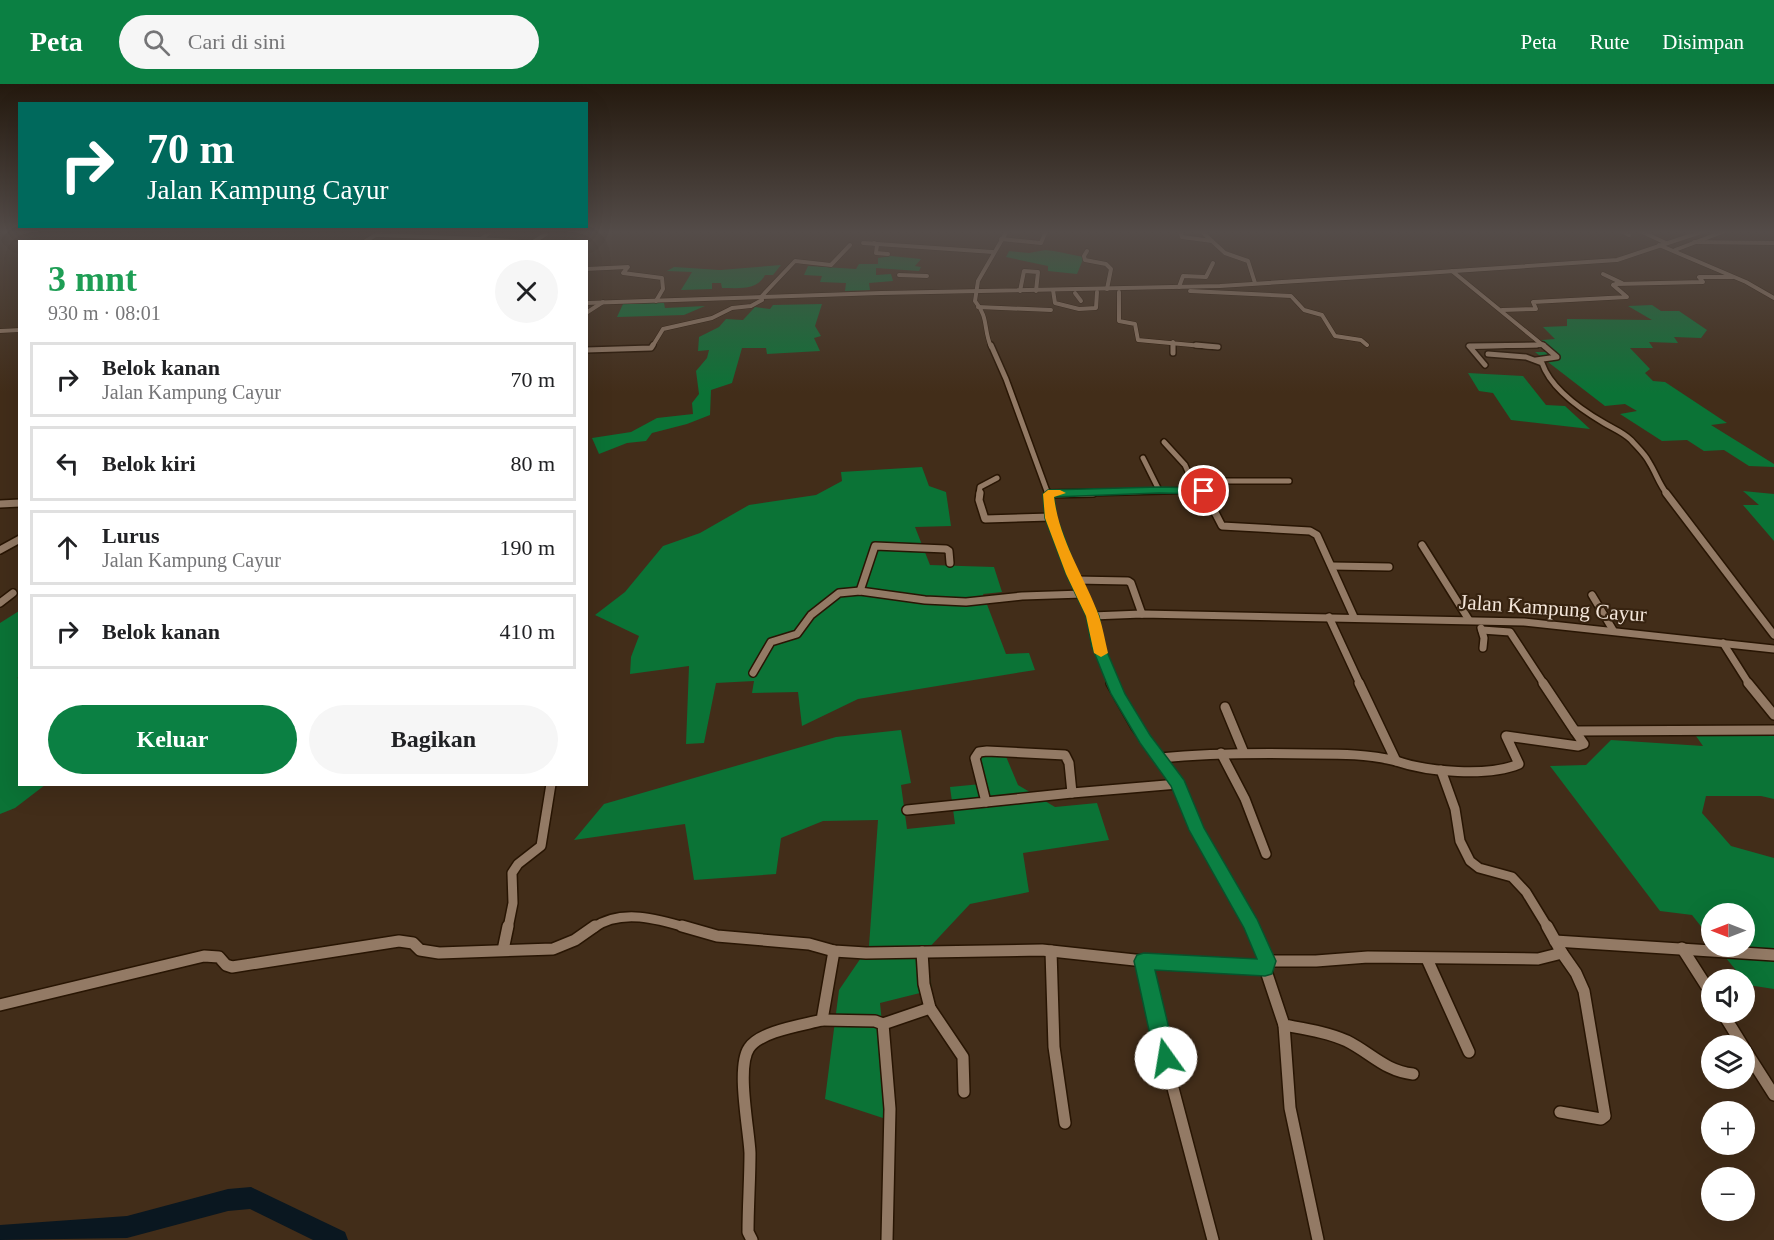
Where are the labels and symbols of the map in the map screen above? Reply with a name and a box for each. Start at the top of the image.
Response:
pin [1178,465,1229,516]
street label: Jalan Kampung Cayur [1458,589,1648,627]
north arrow [1701,903,1755,957]
position arrow [1134,1026,1198,1090]

